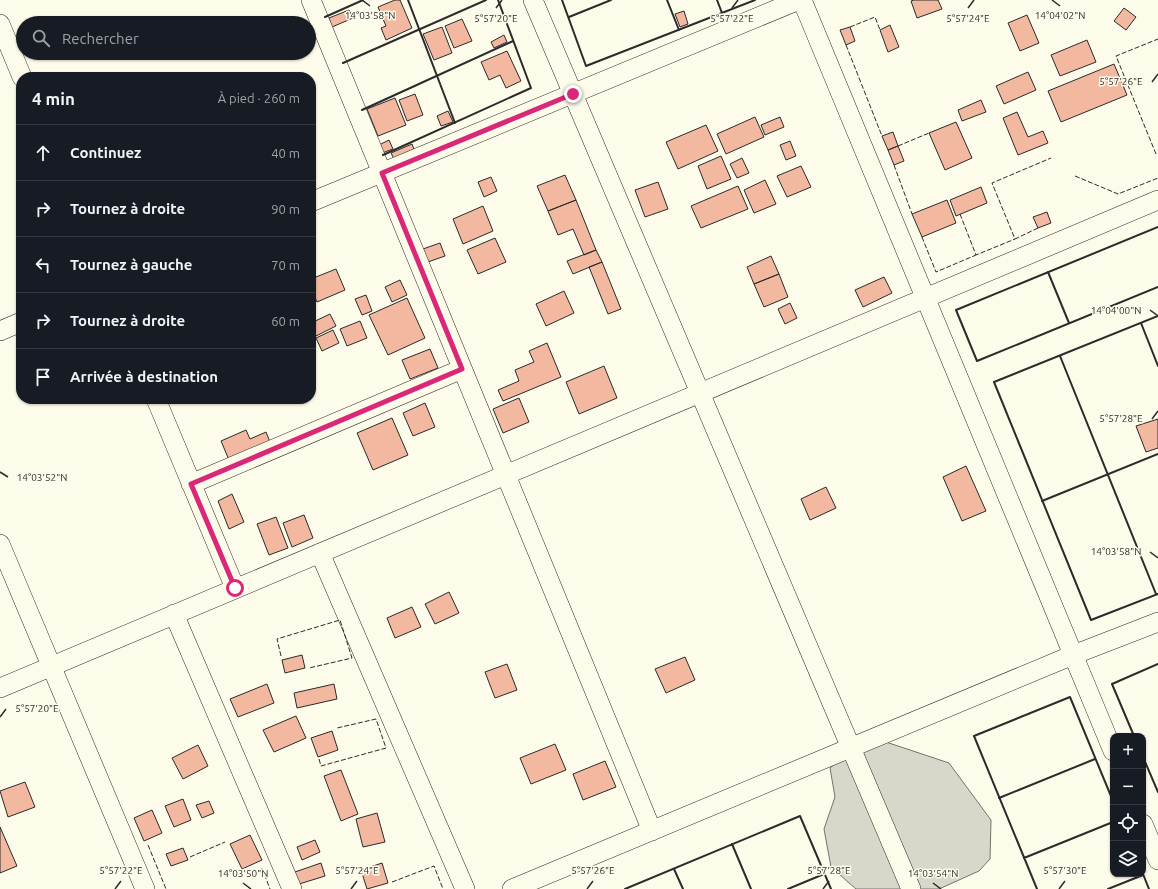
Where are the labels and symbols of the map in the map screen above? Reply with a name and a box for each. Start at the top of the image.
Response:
text: 14°03'58"N [345,10,395,21]
text: 14°04'02"N [1035,10,1085,21]
text: 5°57'20"E [474,13,518,24]
text: 5°57'22"E [710,13,754,24]
text: 5°57'24"E [946,13,990,24]
text: 5°57'26"E [1099,76,1143,87]
route end [564,85,582,103]
text: 14°04'00"N [1091,305,1141,316]
text: 5°57'28"E [1099,413,1143,424]
text: 14°03'52"N [17,472,67,483]
text: 14°03'58"N [1091,546,1141,557]
route start [226,579,244,597]
text: 5°57'20"E [15,703,59,714]
text: 5°57'22"E [99,865,143,876]
text: 5°57'24"E [335,865,379,876]
text: 5°57'26"E [571,865,615,876]
text: 5°57'28"E [807,865,851,876]
text: 5°57'30"E [1043,865,1087,876]
text: 14°03'50"N [218,868,268,879]
text: 14°03'54"N [908,868,958,879]

